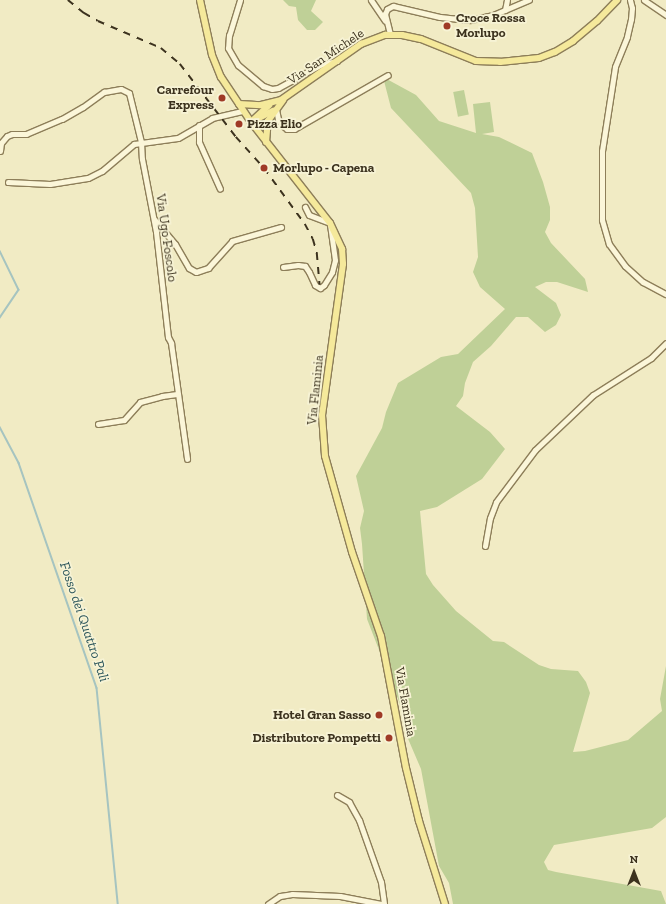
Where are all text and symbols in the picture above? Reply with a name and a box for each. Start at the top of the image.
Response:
place label: Croce Rossa Morlupo [456,11,525,42]
marker: Croce Rossa Morlupo [441,20,453,32]
street label: Via San Michele [285,26,367,88]
place label: Carrefour Express [157,83,214,114]
marker: Carrefour Express [217,93,227,103]
place label: Pizza Elio [247,116,302,132]
marker: Pizza Elio [234,119,244,129]
place label: Morlupo - Capena [273,160,374,176]
marker: Morlupo - Capena [258,162,270,174]
street label: Via Ugo Foscolo [152,193,180,283]
street label: Via Flaminia [305,354,327,426]
water label: Fosso dei Quattro Pali [56,560,112,684]
street label: Via Flaminia [391,666,419,738]
place label: Hotel Gran Sasso [273,707,371,723]
marker: Hotel Gran Sasso [374,710,384,720]
place label: Distributore Pompetti [252,730,381,746]
marker: Distributore Pompetti [384,733,394,743]
north arrow [614,852,654,892]
text: N [630,853,638,866]

